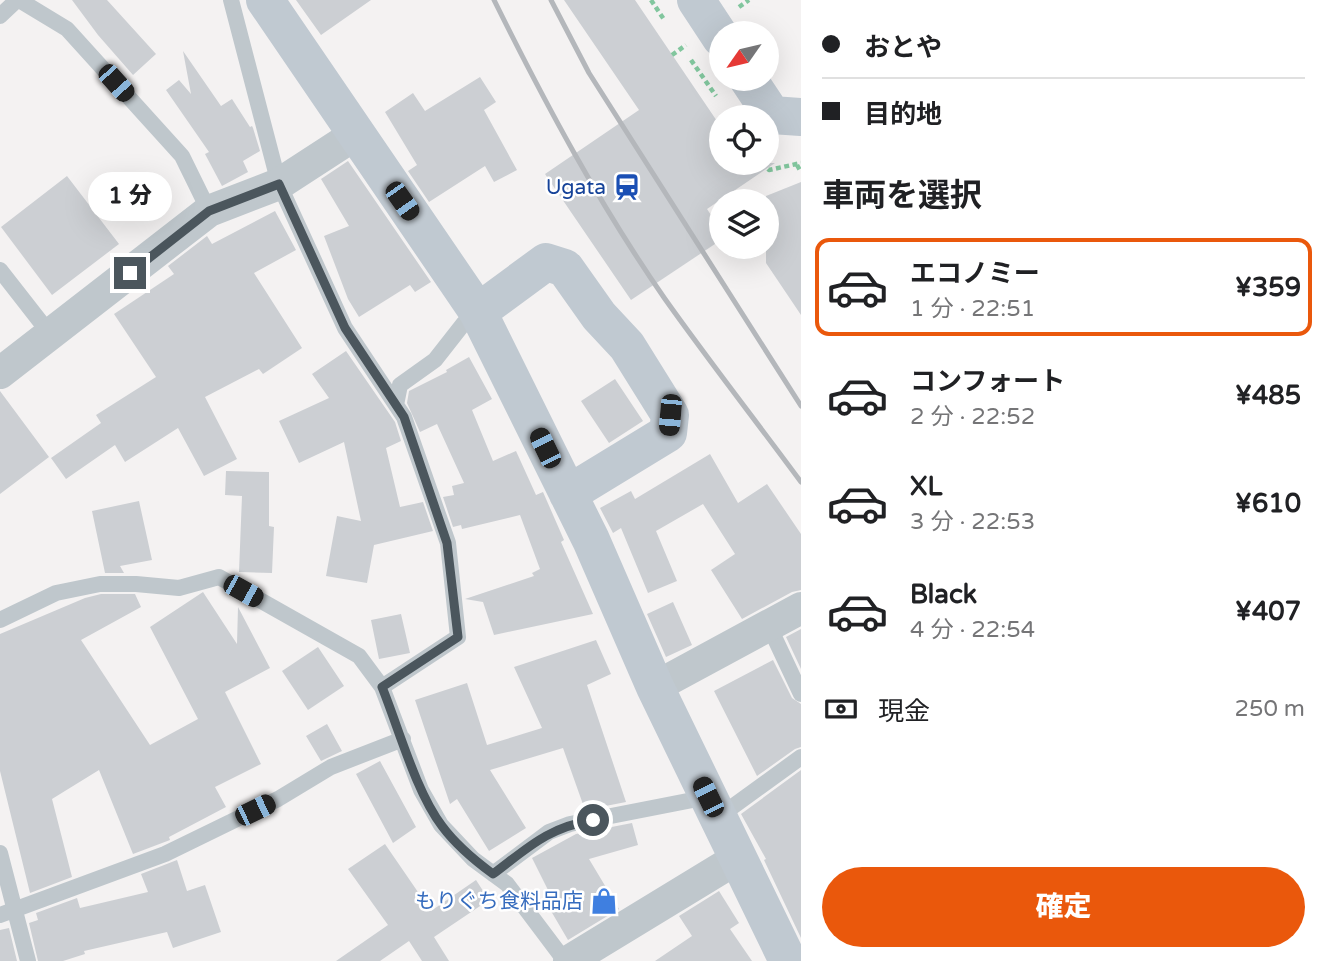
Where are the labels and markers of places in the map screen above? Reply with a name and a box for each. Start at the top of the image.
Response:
station icon: Ugata [612,172,642,202]
place label: Ugata [546,175,606,200]
shop icon: もりぐち食料品店 [589,886,619,916]
place label: もりぐち食料品店 [415,889,583,914]

